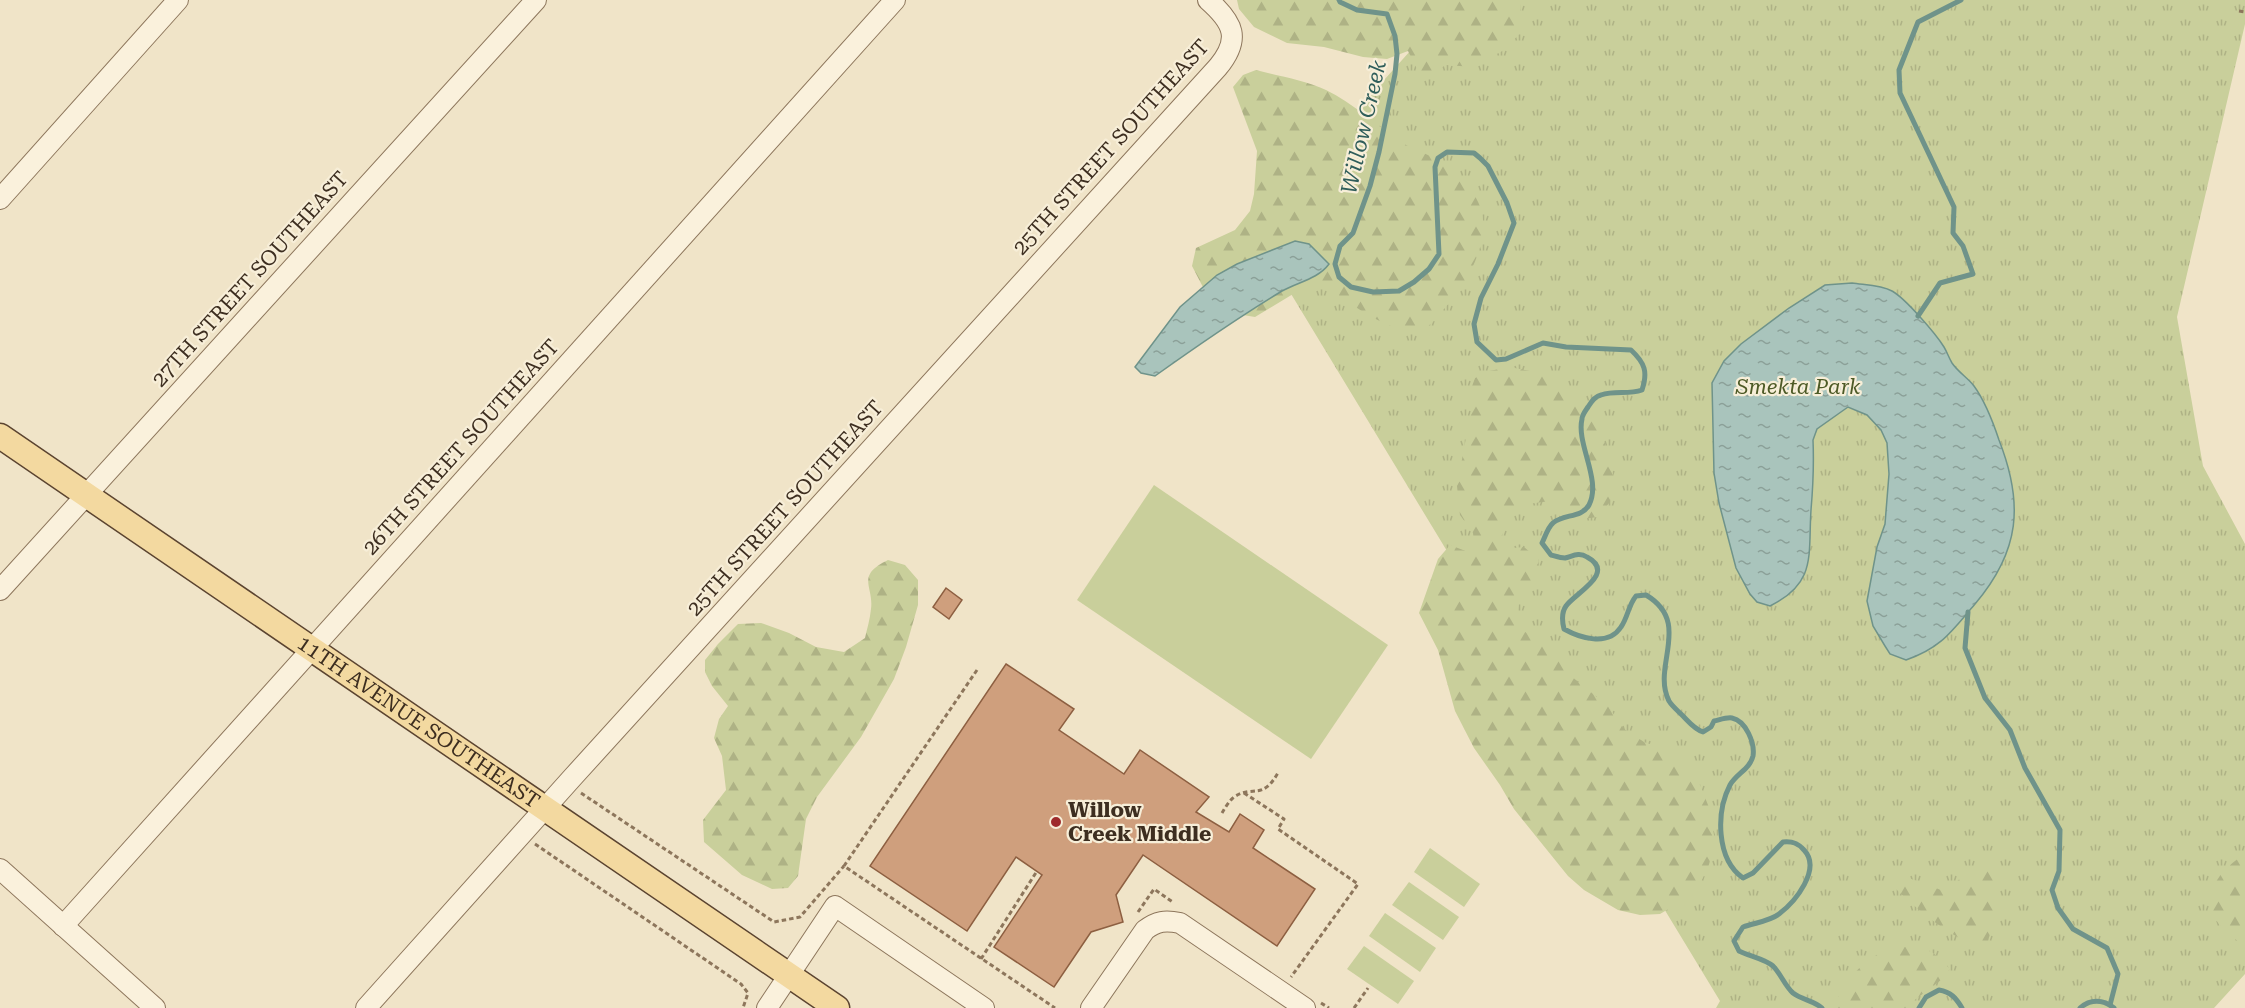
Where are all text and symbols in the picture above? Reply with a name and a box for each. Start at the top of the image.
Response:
street label: 25TH STREET SOUTHEAST [1008,34,1214,260]
water label: Willow Creek [1336,58,1391,196]
street label: 27TH STREET SOUTHEAST [147,166,353,392]
street label: 26TH STREET SOUTHEAST [358,334,564,560]
park label: Smekta Park [1735,375,1861,399]
street label: 25TH STREET SOUTHEAST [682,395,888,621]
street label: 11TH AVENUE SOUTHEAST [293,631,544,813]
place label: Willow Creek Middle [1068,798,1211,846]
marker: Willow Creek Middle [1049,815,1063,829]

